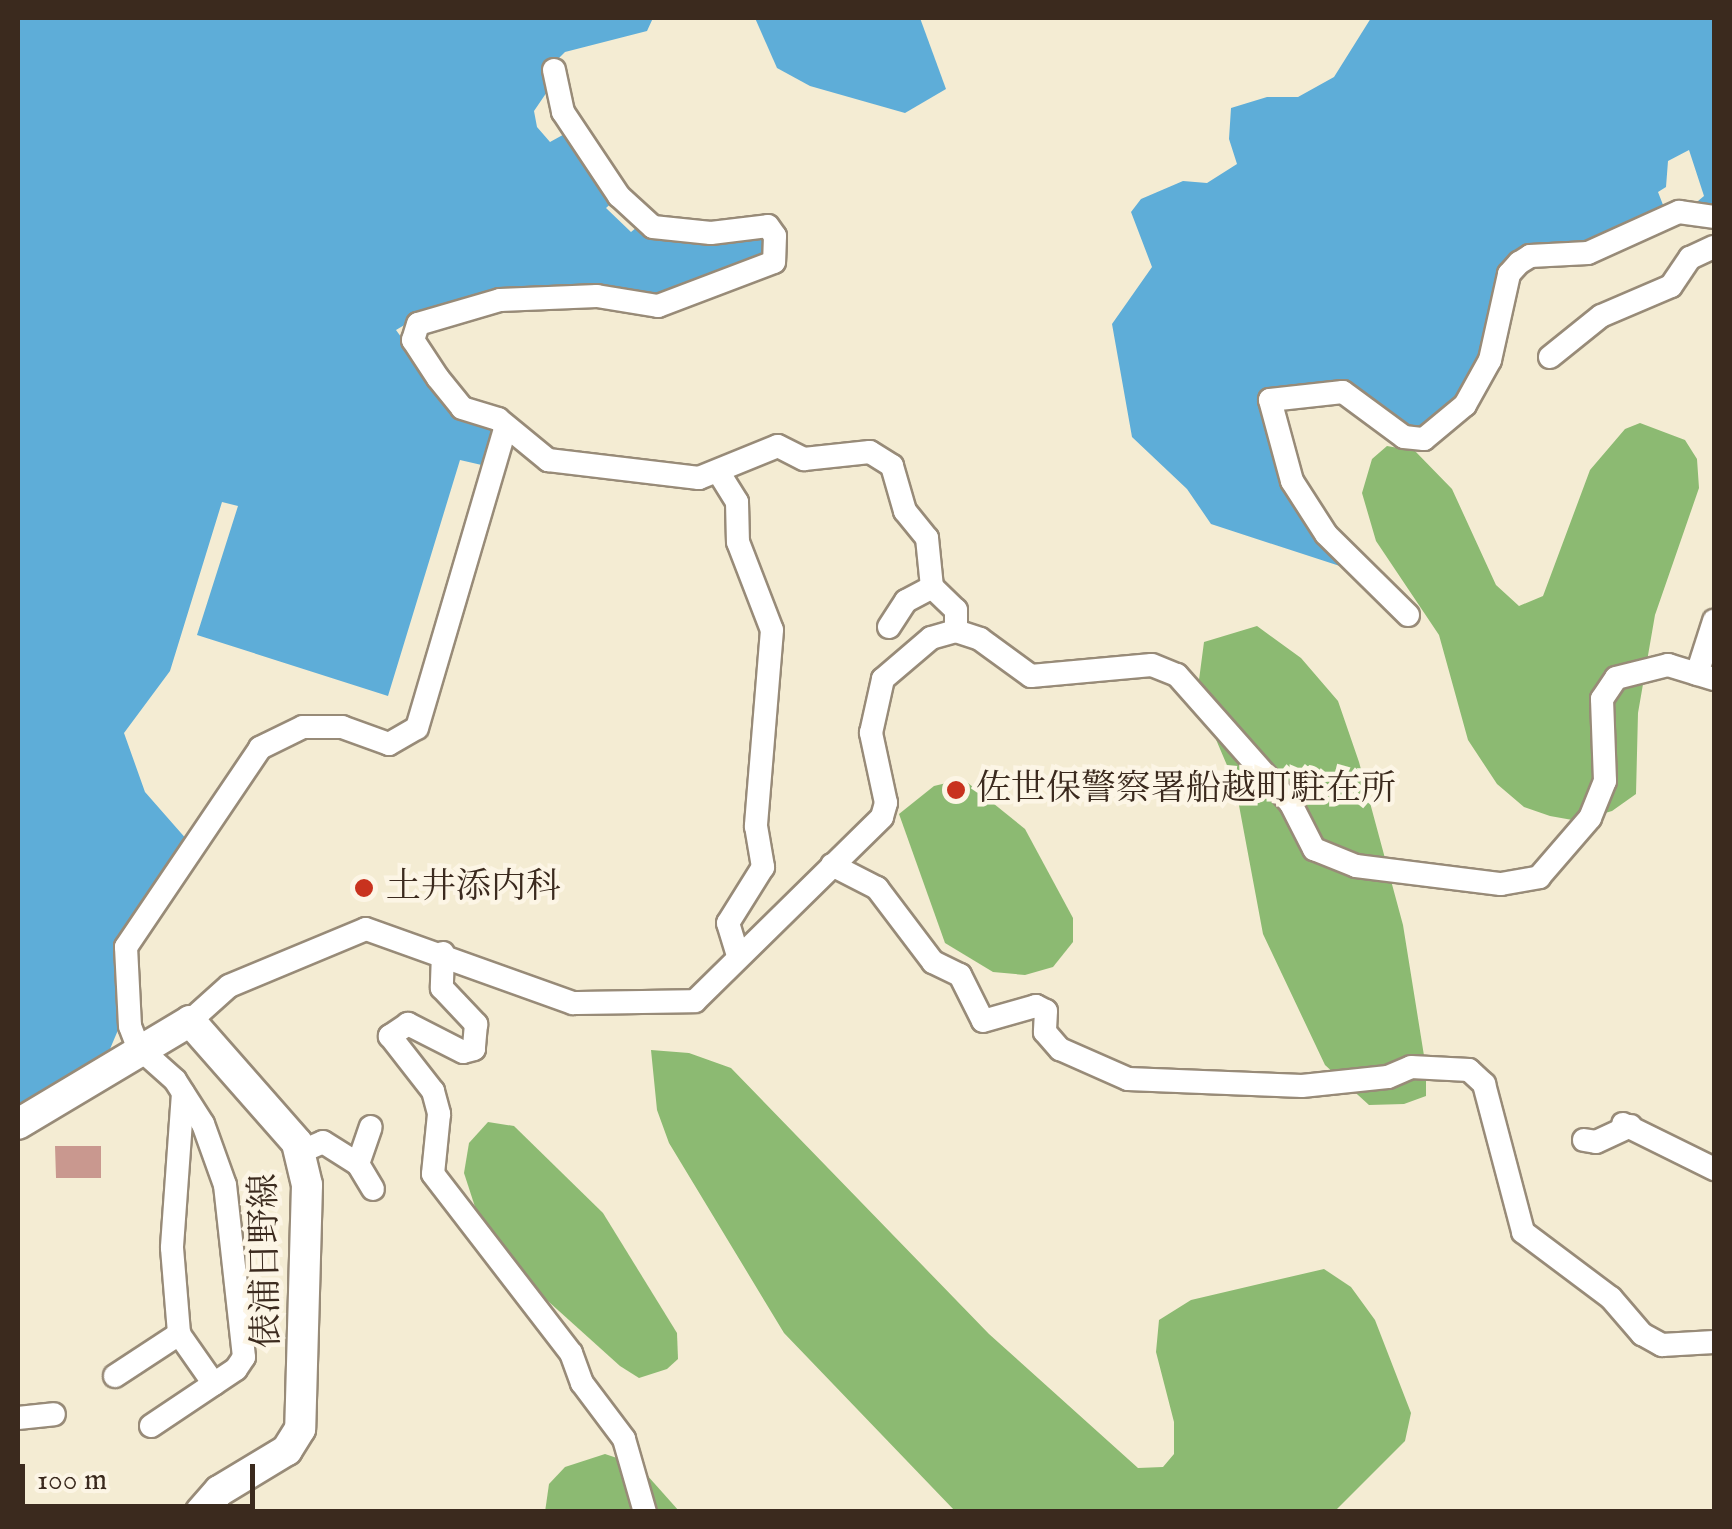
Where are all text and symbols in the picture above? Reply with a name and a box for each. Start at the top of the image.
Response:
place label: 佐世保警察署船越町駐在所 [976,769,1396,811]
marker: 佐世保警察署船越町駐在所 [945,779,967,801]
place label: 土井添内科 [386,867,561,909]
marker: 土井添内科 [351,875,377,901]
street label: 俵浦日野線 [244,1173,290,1349]
scale bar [25,1444,260,1506]
text: 100 m [37,1462,107,1500]

